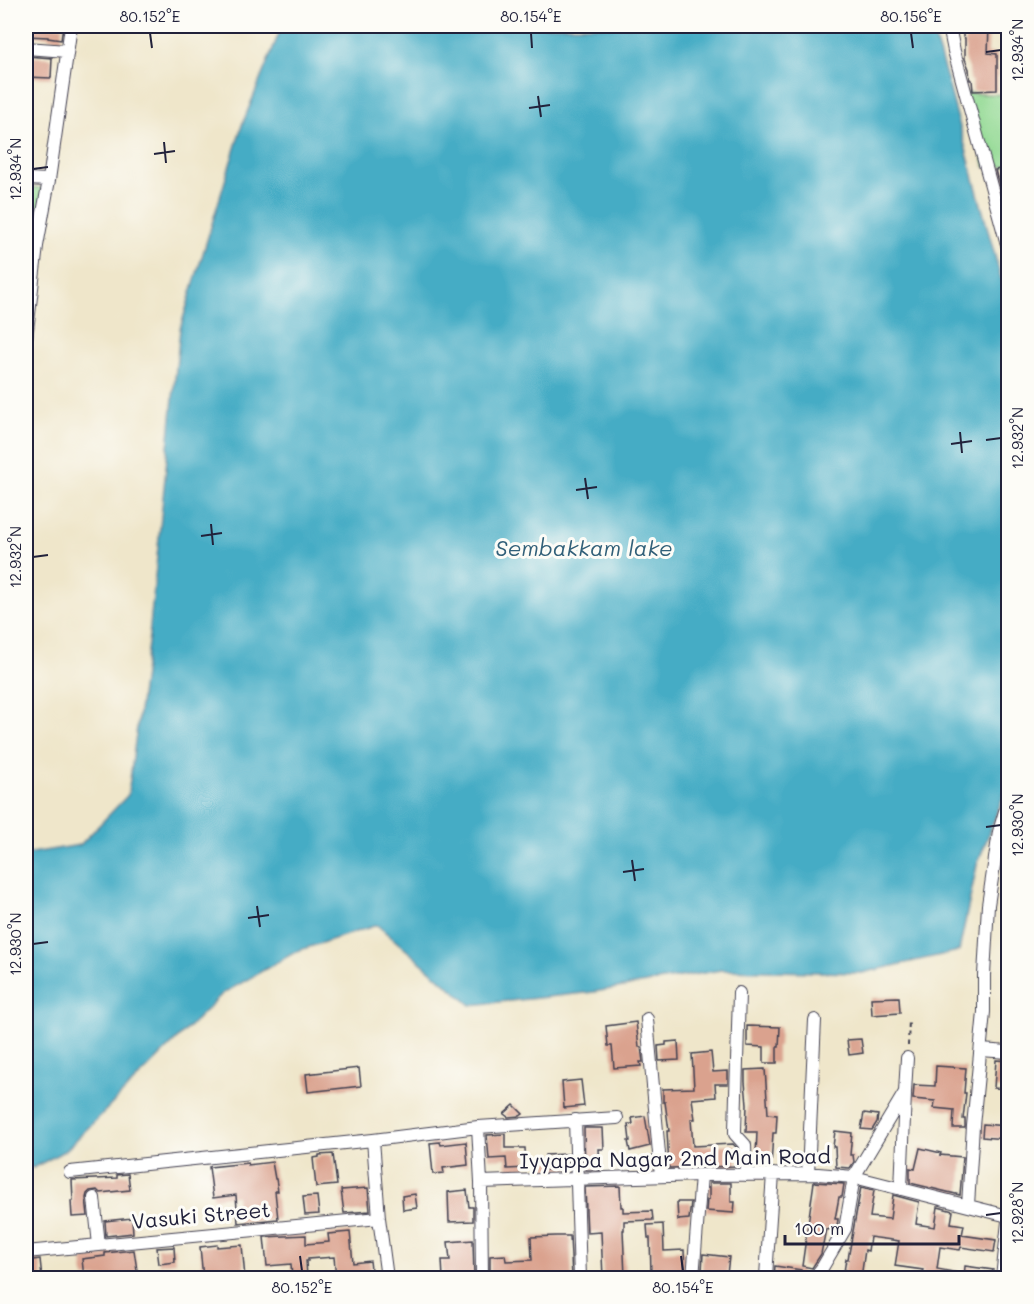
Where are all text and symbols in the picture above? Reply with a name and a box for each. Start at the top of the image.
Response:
text: 80.152°E [120,6,181,26]
text: 80.154°E [500,6,562,26]
text: 80.156°E [880,6,942,26]
text: 12.934°N [1007,19,1027,81]
text: 12.934°N [5,138,25,200]
text: 12.932°N [1007,407,1027,469]
text: 12.932°N [5,526,25,588]
water label: Sembakkam lake [495,533,673,562]
text: 12.930°N [1007,793,1027,857]
text: 12.930°N [5,912,25,976]
street label: Iyyappa Nagar 2nd Main Road [519,1141,831,1174]
text: 12.928°N [1007,1182,1027,1244]
street label: Vasuki Street [130,1195,271,1234]
scale bar [785,1208,959,1246]
text: 100 m [794,1216,844,1240]
text: 80.152°E [272,1277,333,1297]
text: 80.154°E [652,1277,714,1297]

